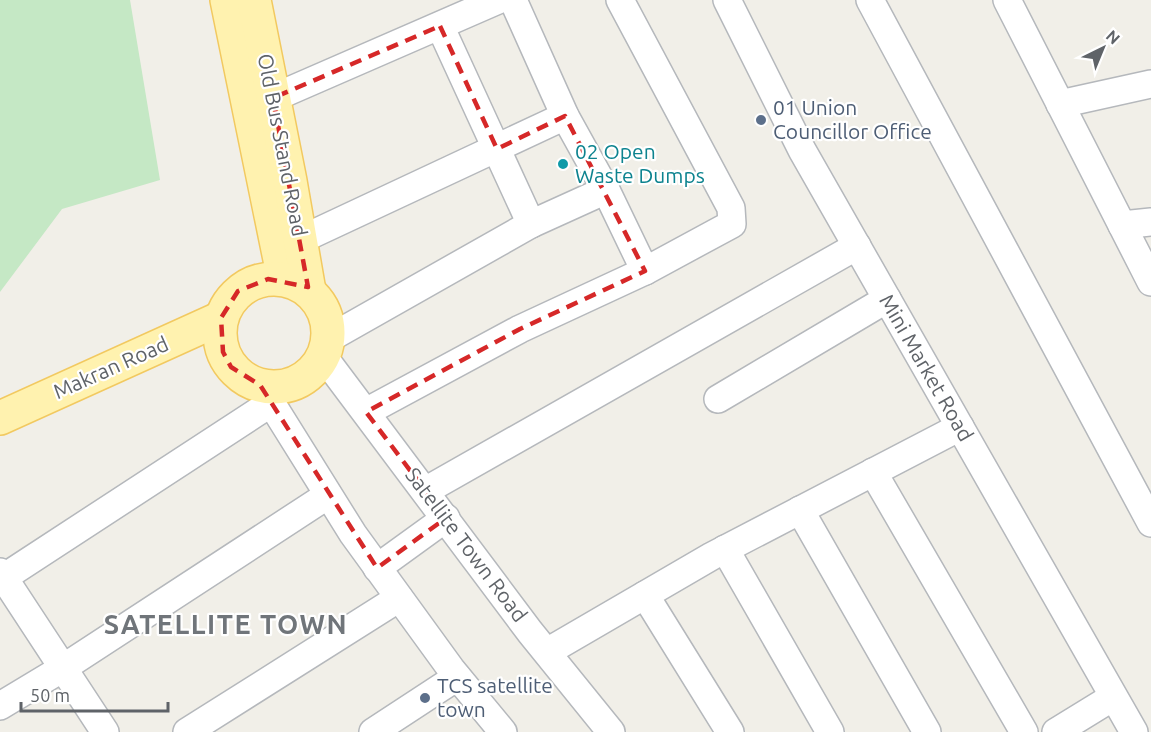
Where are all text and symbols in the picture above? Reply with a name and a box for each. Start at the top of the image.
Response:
north arrow [1073,18,1133,78]
text: N [1103,26,1124,48]
street label: Old Bus Stand Road [253,51,312,238]
place label: 01 Union Councillor Office [773,95,932,143]
marker: 01 Union Councillor Office [754,113,768,127]
place label: 02 Open Waste Dumps [575,139,705,187]
marker: 02 Open Waste Dumps [556,157,570,171]
street label: Mini Market Road [875,290,979,445]
street label: Makran Road [49,331,172,403]
street label: Satellite Town Road [401,463,533,626]
district label: SATELLITE TOWN [104,609,348,639]
place label: TCS satellite town [437,673,553,721]
scale bar [21,675,168,713]
text: 50 m [30,685,70,705]
marker: TCS satellite town [418,691,432,705]

